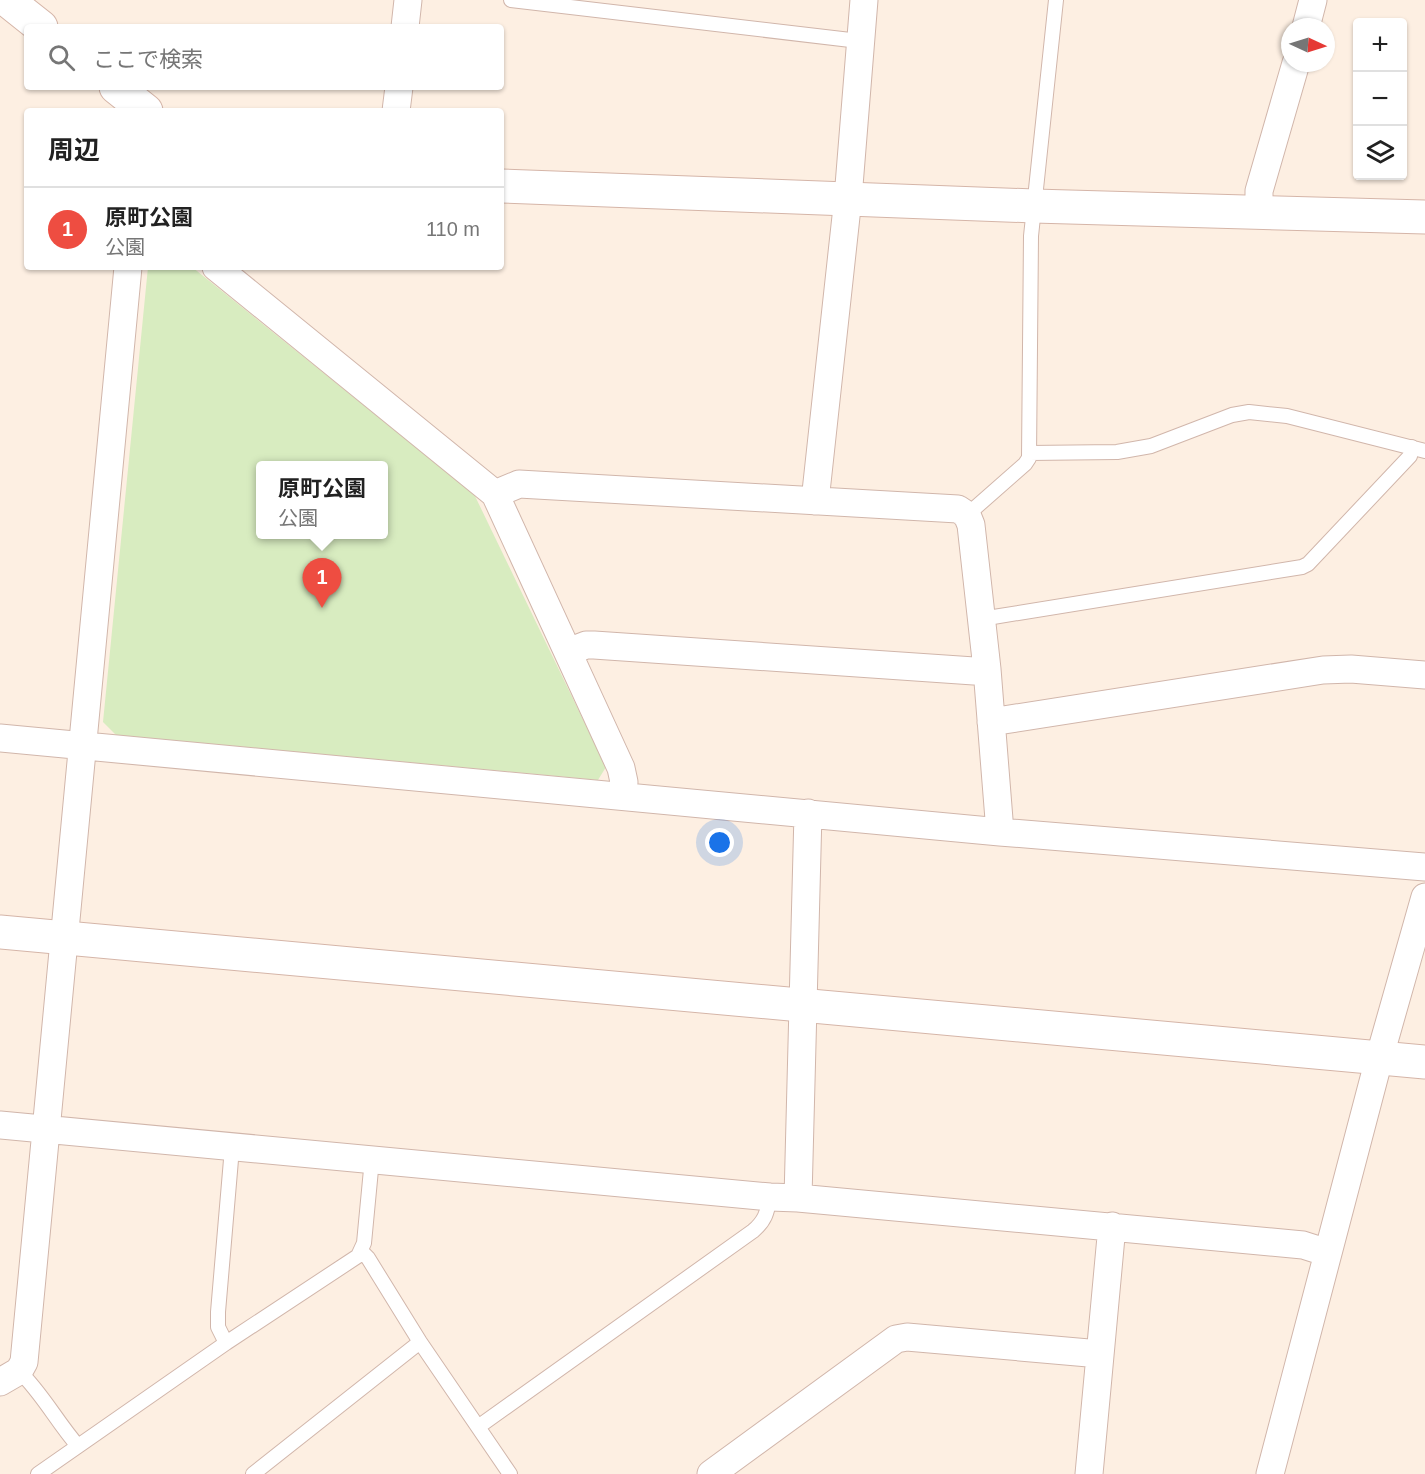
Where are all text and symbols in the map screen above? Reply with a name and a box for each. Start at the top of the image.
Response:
north arrow [1281,18,1335,72]
map controls [1353,18,1407,180]
button: + [1353,18,1407,72]
search box [24,24,504,90]
icon: search [45,41,78,74]
text: ここで検索 [93,47,203,72]
button: − [1353,72,1407,126]
button: layers [1353,126,1407,180]
text: 周辺 [48,135,100,165]
text: 原町公園 [105,205,193,230]
text: 1 [62,218,73,240]
text: 110 m [426,218,480,240]
text: 公園 [105,236,145,258]
popup [256,461,388,539]
text: 原町公園 [278,476,366,501]
text: 公園 [278,507,318,529]
pin: 1 [302,558,342,608]
your location [705,828,734,857]

